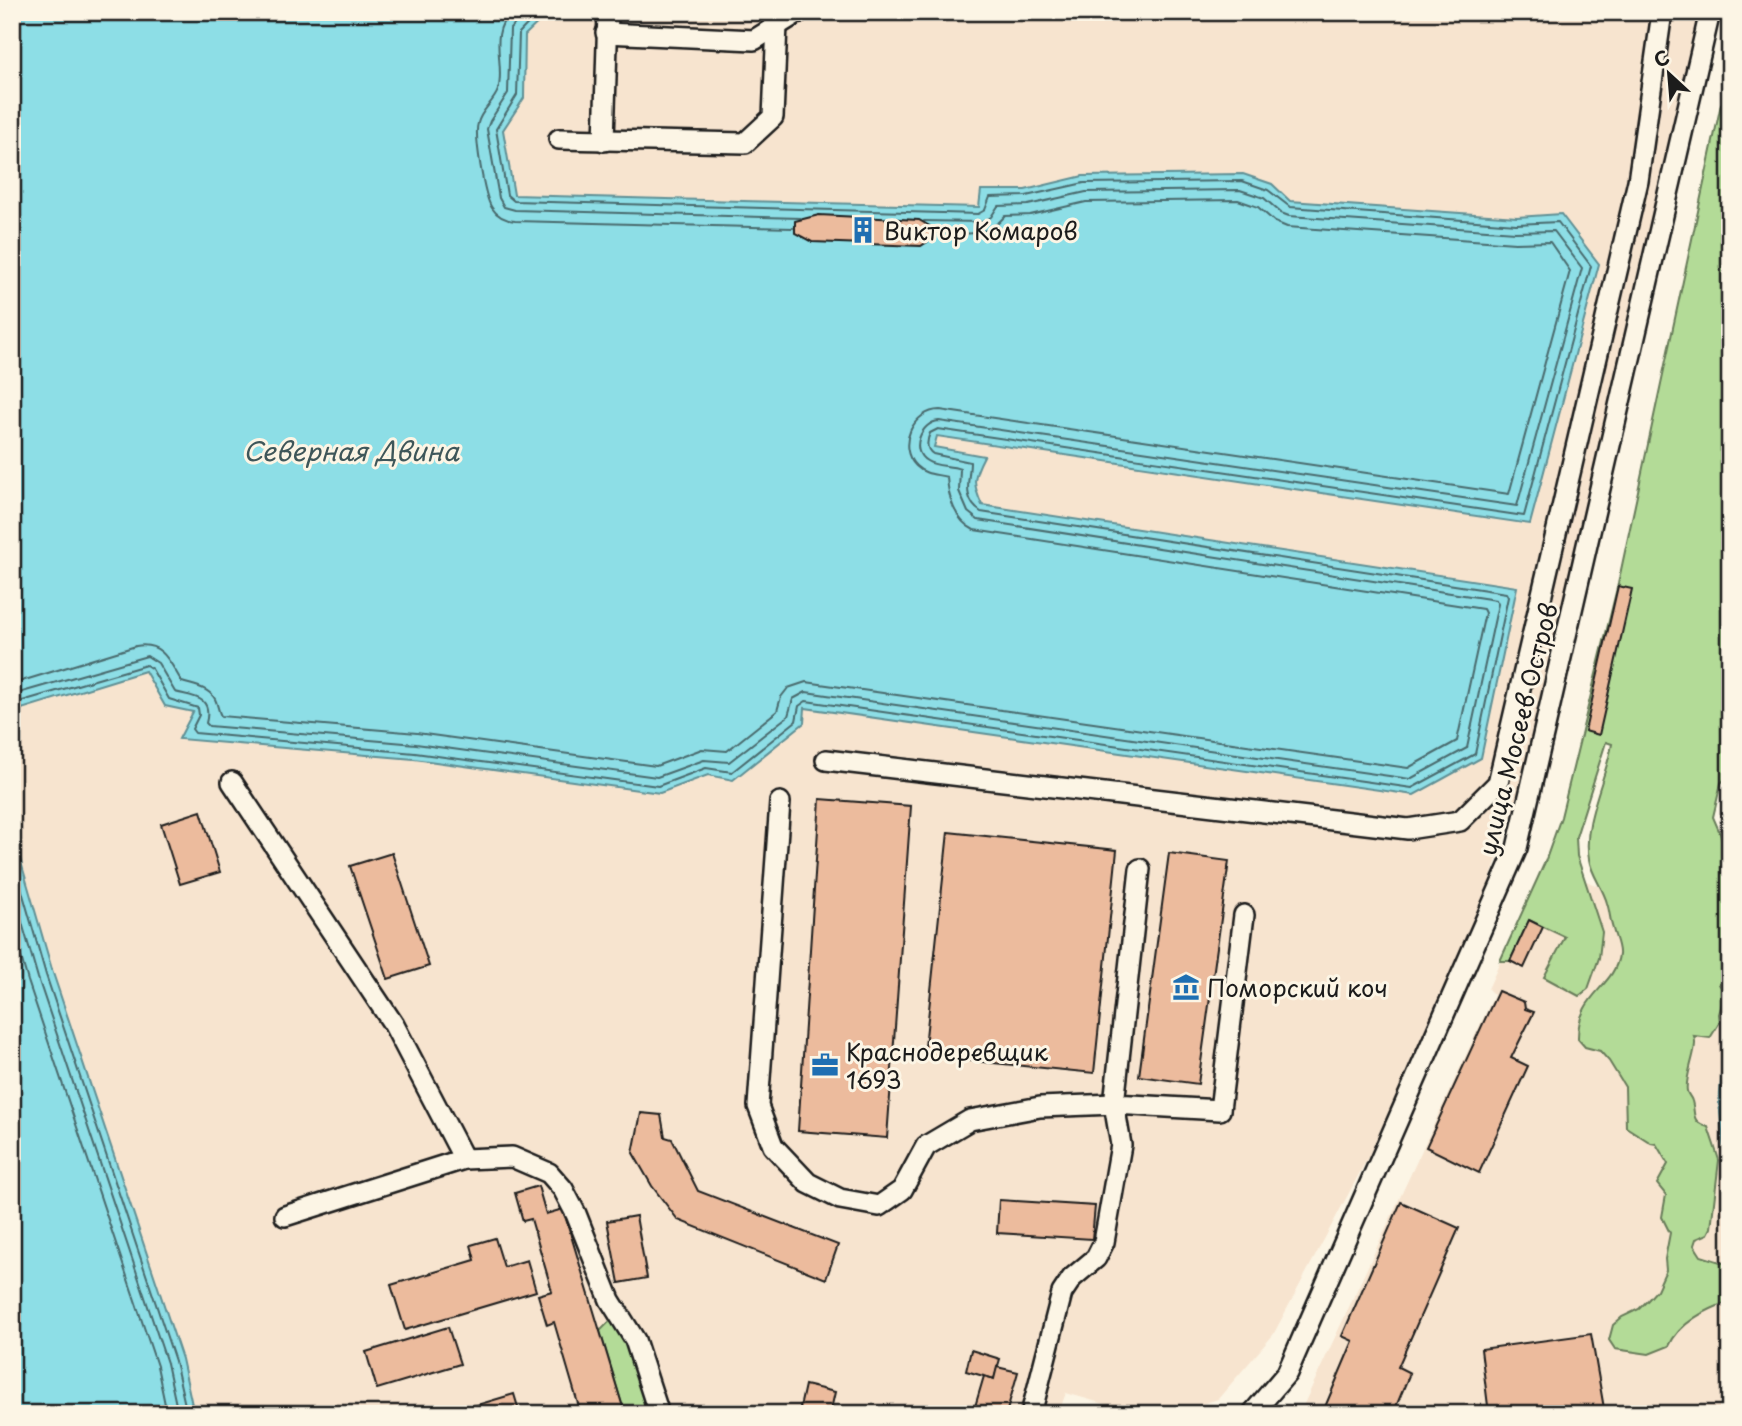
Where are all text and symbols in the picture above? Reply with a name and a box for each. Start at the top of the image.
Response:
north arrow [1634,38,1704,108]
text: С [1649,42,1674,74]
place label: Виктор Комаров [884,212,1078,248]
building icon: Виктор Комаров [848,215,878,245]
water label: Северная Двина [243,431,460,470]
street label: улица Мосеев Остров [1468,599,1566,859]
place label: Поморский коч [1207,969,1388,1005]
museum icon: Поморский коч [1171,972,1201,1002]
place label: Краснодеревщик 1693 [846,1033,1049,1097]
office icon: Краснодеревщик 1693 [810,1050,840,1080]

